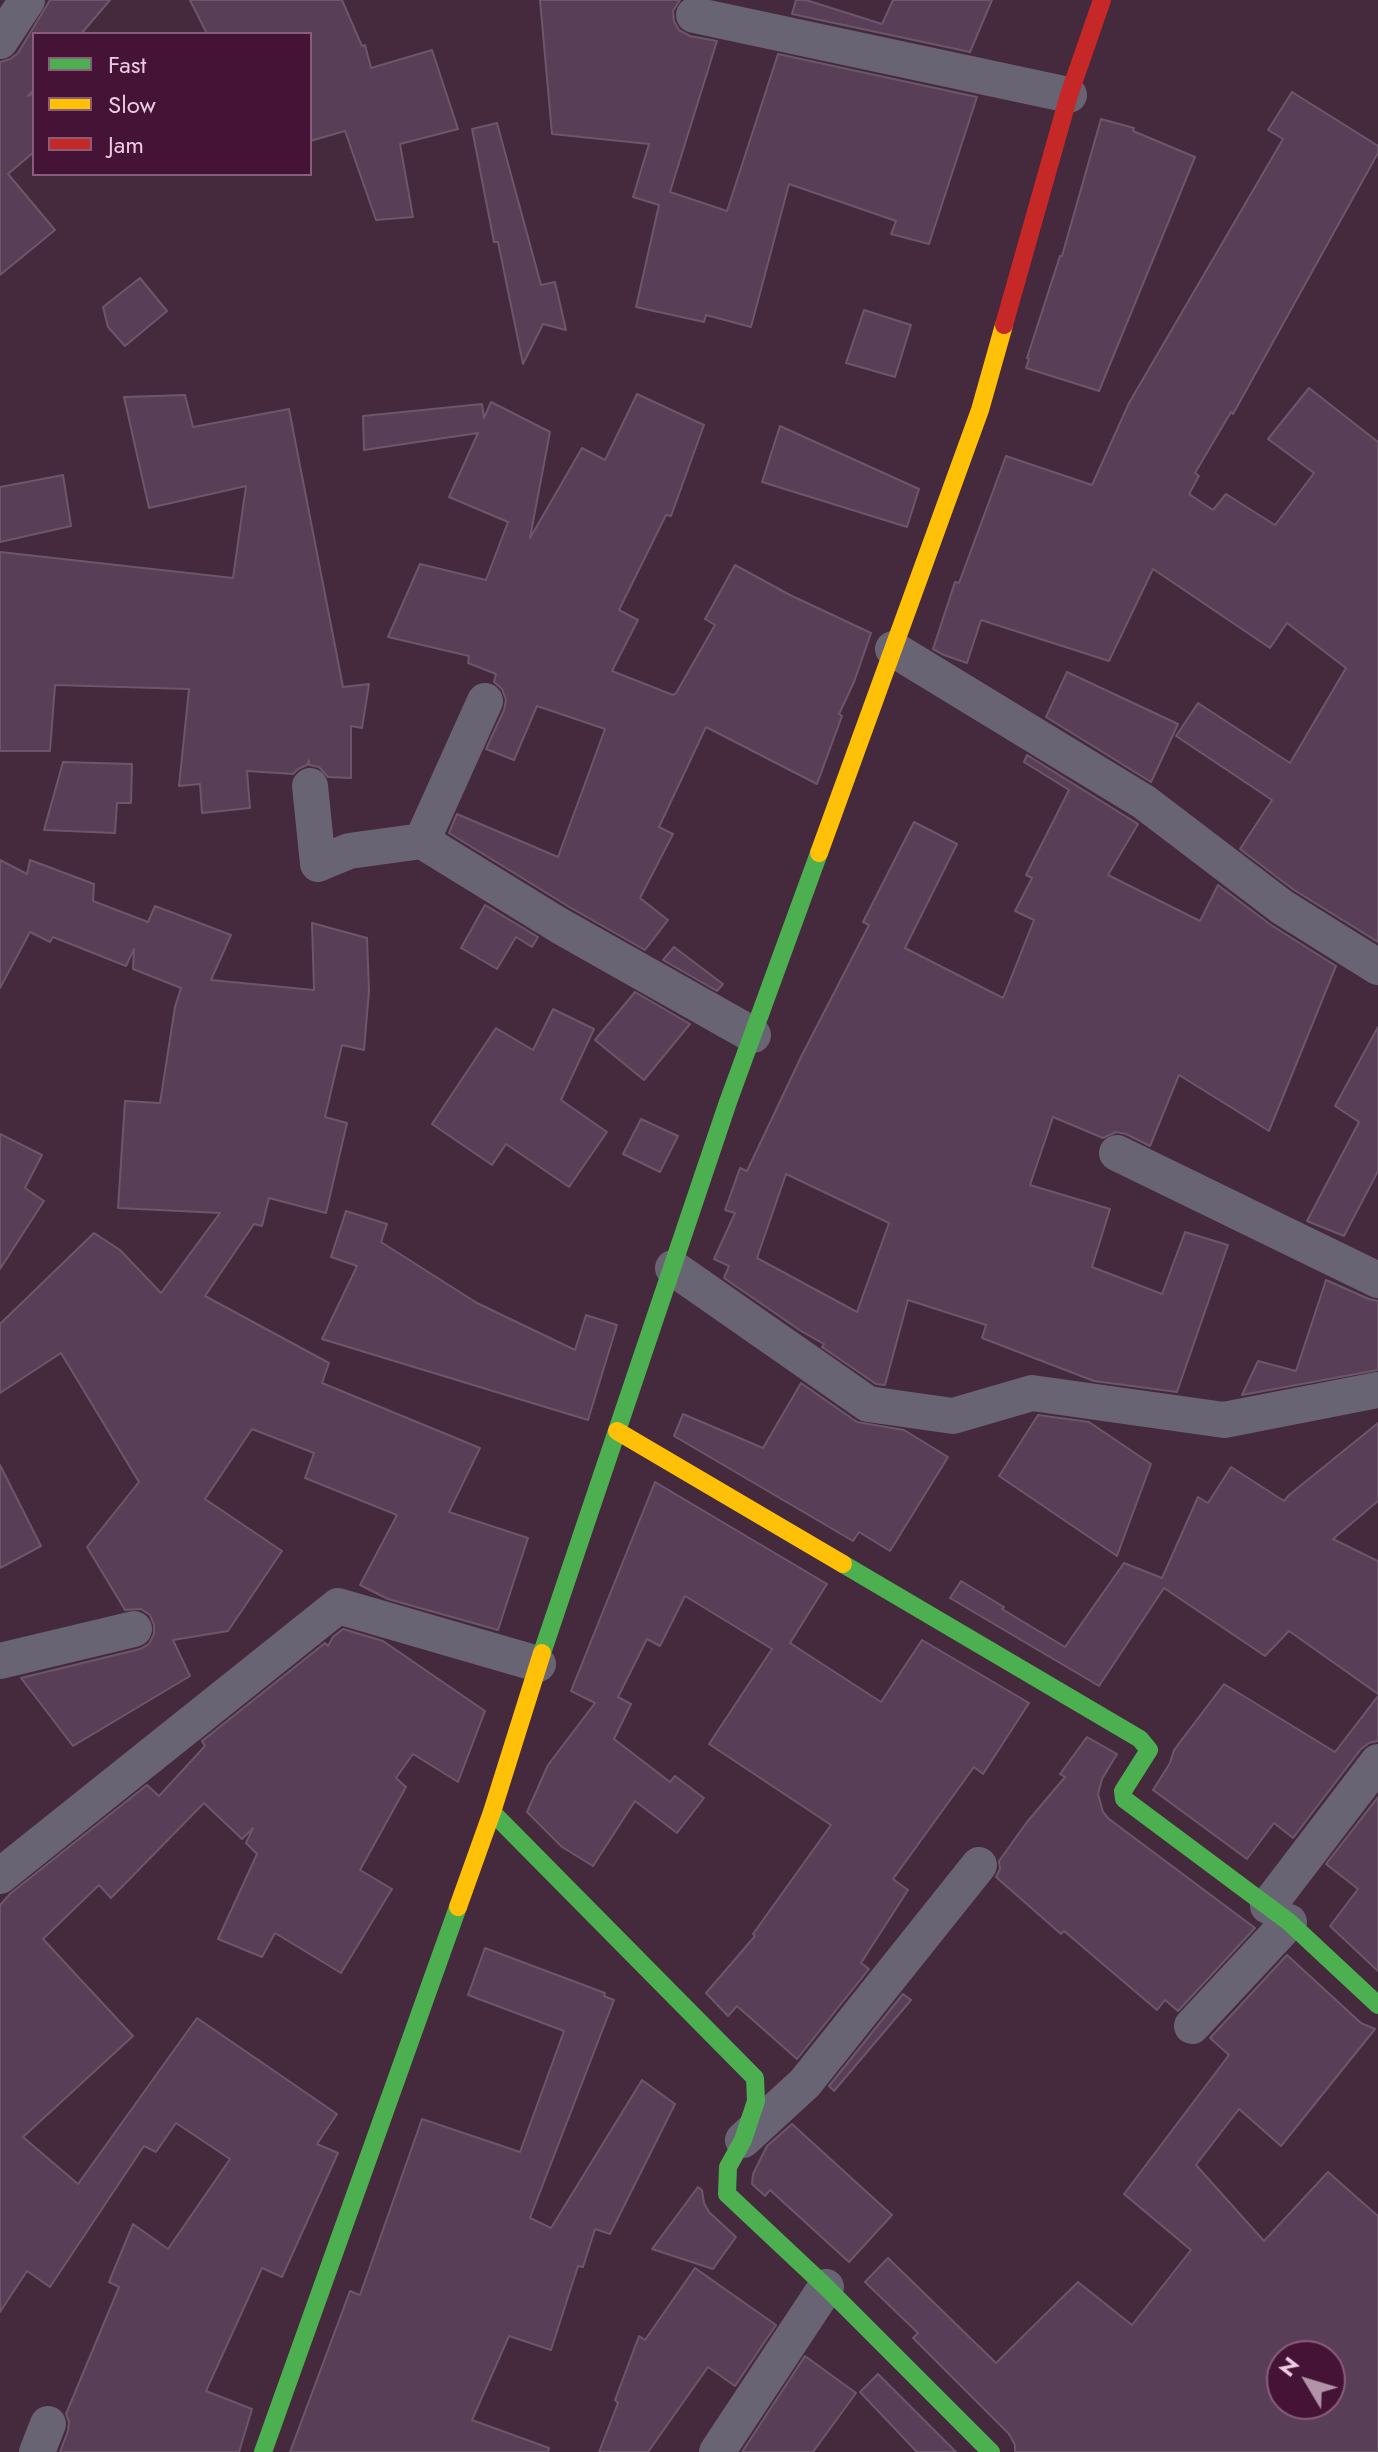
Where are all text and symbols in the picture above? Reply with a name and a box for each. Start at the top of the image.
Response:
legend [32,32,312,176]
text: Fast [108,47,146,82]
text: Slow [108,87,156,122]
text: Jam [108,127,144,162]
north arrow [1266,2340,1346,2420]
text: N [1271,2350,1307,2383]

